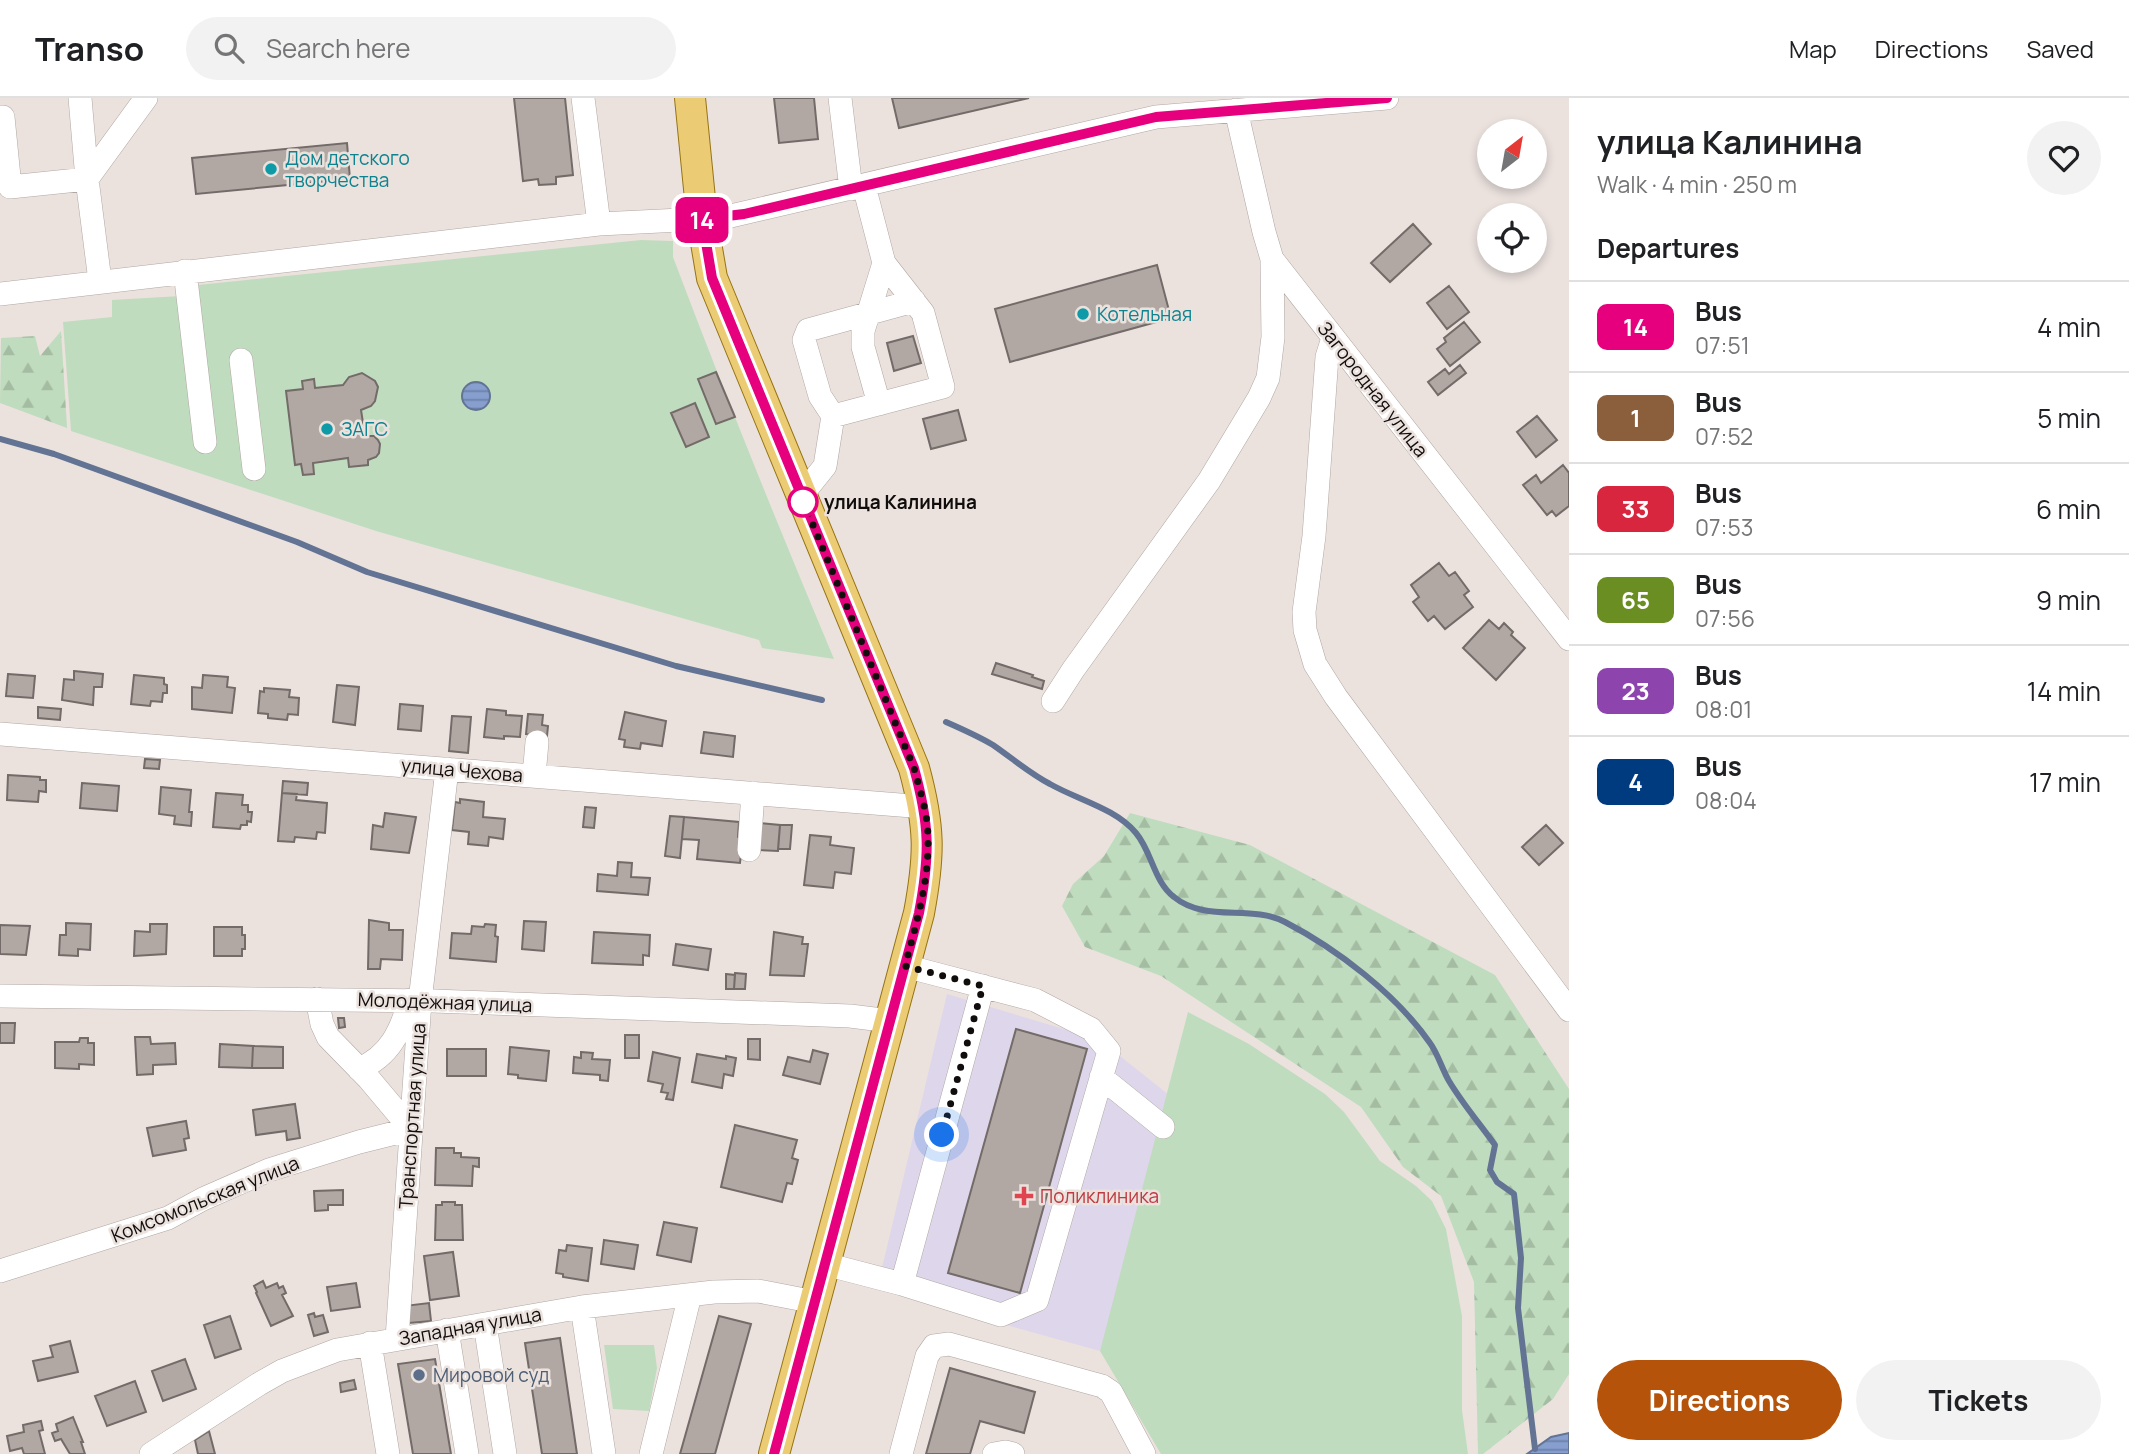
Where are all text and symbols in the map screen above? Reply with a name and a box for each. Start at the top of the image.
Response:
search box [186,17,676,80]
text: Transo [35,26,144,71]
icon: search [210,29,248,67]
text: Search here [266,30,411,66]
text: Map [1789,32,1837,65]
text: Directions [1875,32,1988,65]
text: Saved [2026,32,2094,65]
north arrow [1477,119,1547,189]
map controls [1477,119,1547,273]
text: улица Калинина [1597,119,1863,164]
button: heart [2027,121,2101,195]
place label: Дом детского творчества [285,145,410,193]
marker: Дом детского творчества [263,161,279,177]
text: Walk · 4 min · 250 m [1597,168,1797,200]
line badge: 14 [670,197,734,243]
text: 14 [689,203,715,236]
button: locate [1477,203,1547,273]
text: Departures [1597,230,1739,266]
text: Bus [1695,293,1742,329]
place label: Котельная [1097,301,1192,327]
marker: Котельная [1075,306,1091,322]
text: 4 min [2037,309,2101,345]
text: 14 [1623,310,1648,343]
street label: Загородная улица [1312,316,1434,462]
text: 07:51 [1695,329,1750,361]
text: Bus [1695,384,1742,420]
text: 5 min [2037,400,2101,436]
text: 1 [1630,401,1641,434]
place label: ЗАГС [341,416,388,442]
text: 07:52 [1695,420,1753,452]
marker: ЗАГС [319,421,335,437]
text: Bus [1695,475,1742,511]
marker: улица Калинина [788,487,818,517]
place label: улица Калинина [824,489,977,515]
text: 6 min [2036,491,2101,527]
text: 33 [1622,492,1649,525]
text: 07:53 [1695,511,1753,543]
text: Bus [1695,566,1742,602]
text: 9 min [2036,582,2101,618]
text: 65 [1621,583,1650,616]
text: 07:56 [1695,602,1755,634]
text: Bus [1695,657,1742,693]
text: 14 min [2027,673,2101,709]
text: 23 [1621,674,1650,707]
text: 08:01 [1695,693,1752,725]
text: Bus [1695,748,1742,784]
street label: улица Чехова [400,752,524,788]
text: 17 min [2029,764,2101,800]
text: 4 [1628,765,1643,798]
text: 08:04 [1695,784,1757,816]
street label: Молодёжная улица [357,986,533,1018]
street label: Транспортная улица [393,1022,431,1210]
your location [924,1117,959,1152]
street label: Комсомольская улица [107,1149,303,1249]
place label: Поликлиника [1040,1183,1159,1209]
marker: Поликлиника [1014,1186,1034,1206]
street label: Западная улица [397,1301,543,1351]
button: Directions [1597,1360,1842,1440]
button: Tickets [1856,1360,2101,1440]
place label: Мировой суд [433,1362,549,1388]
marker: Мировой суд [411,1367,427,1383]

